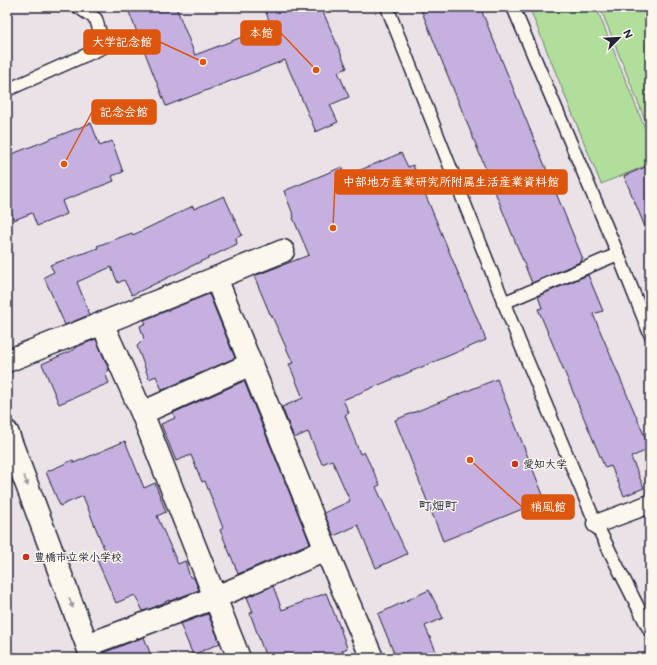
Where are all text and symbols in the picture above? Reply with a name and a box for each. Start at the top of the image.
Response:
north arrow [599,18,639,58]
callout: 本館 [241,21,281,45]
text: 本館 [249,26,273,41]
text: N [620,28,635,41]
callout: 大学記念館 [84,30,160,54]
text: 大学記念館 [92,35,152,50]
callout: 記念会館 [92,100,156,124]
text: 記念会館 [100,105,148,120]
callout: 中部地方産業研究所附属生活産業資料館 [335,170,567,194]
text: 中部地方産業研究所附属生活産業資料館 [343,175,559,190]
place label: 愛知大学 [523,458,567,471]
marker: 愛知大学 [510,459,520,469]
one-way arrow [23,476,29,488]
callout: 梢風館 [522,495,574,519]
district label: 町畑町 [418,498,458,514]
text: 梢風館 [530,500,566,515]
place label: 豊橋市立栄小学校 [34,551,122,564]
marker: 豊橋市立栄小学校 [21,552,31,562]
one-way arrow [68,598,74,610]

